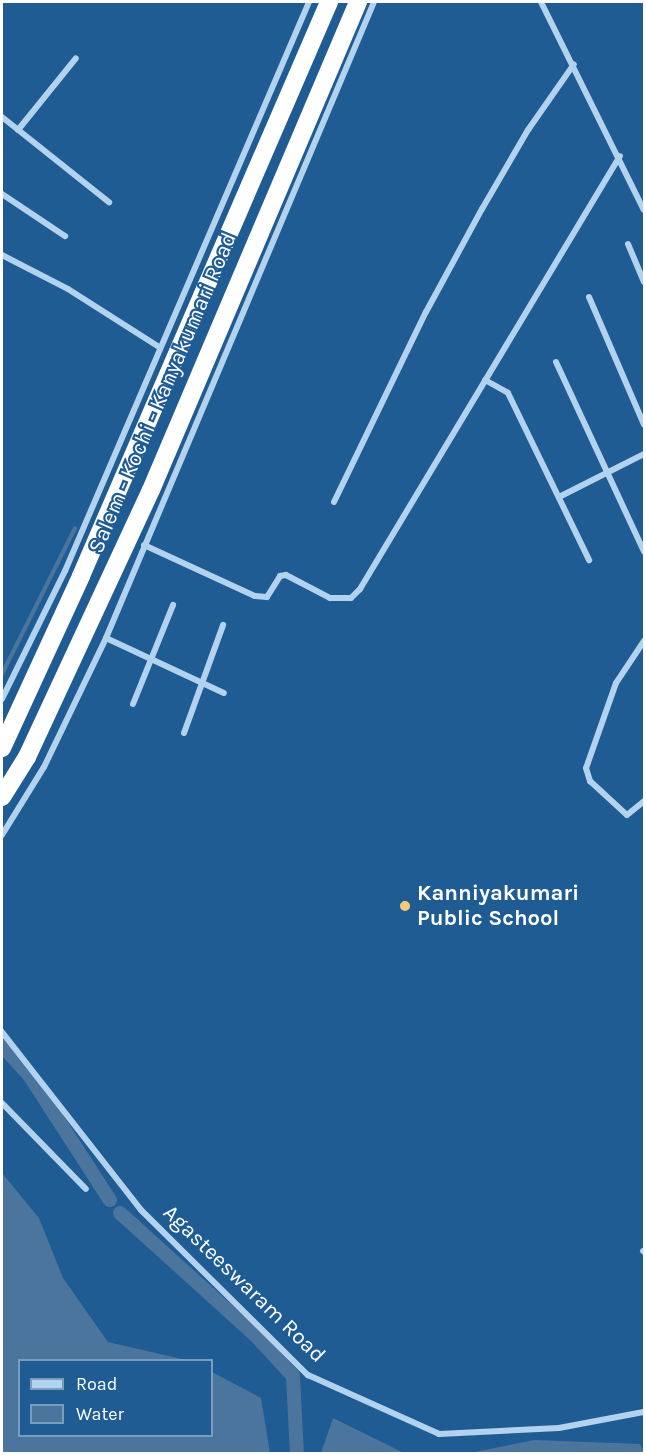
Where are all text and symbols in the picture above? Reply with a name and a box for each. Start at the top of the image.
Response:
street label: Salem - Kochi - Kanyakumari Road [83,229,243,557]
place label: Kanniyakumari Public School [417,880,579,932]
marker: Kanniyakumari Public School [398,899,412,913]
street label: Agasteeswaram Road [157,1200,331,1368]
legend [18,1359,213,1437]
text: Road [76,1373,117,1395]
text: Water [76,1403,124,1425]

